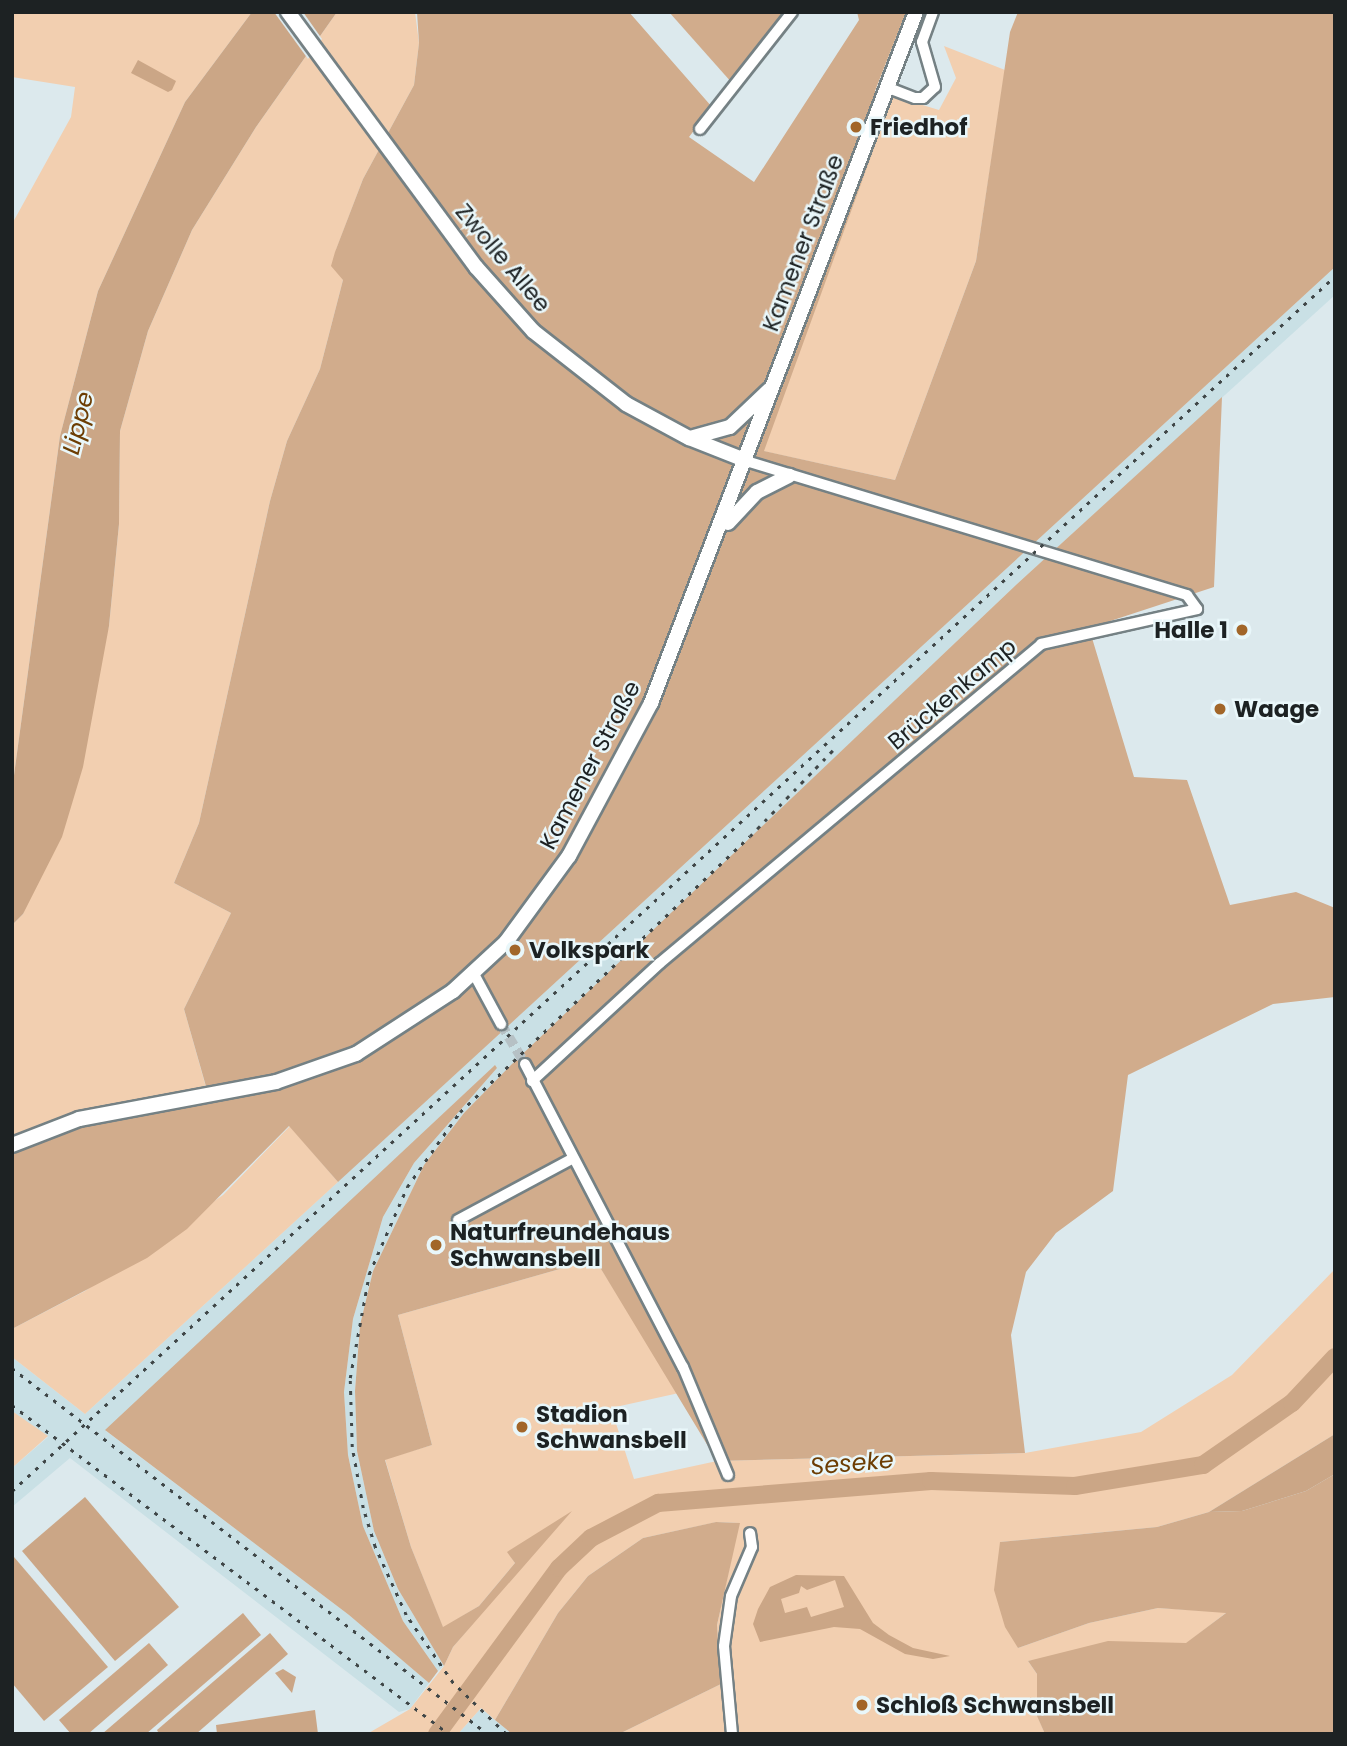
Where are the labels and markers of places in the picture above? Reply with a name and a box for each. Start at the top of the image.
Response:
place label: Friedhof [870,113,967,141]
marker: Friedhof [848,119,864,135]
place label: Halle 1 [1154,616,1228,644]
marker: Halle 1 [1234,622,1250,638]
place label: Waage [1234,695,1319,723]
marker: Waage [1212,701,1228,717]
place label: Volkspark [529,936,650,964]
marker: Volkspark [507,942,523,958]
place label: Naturfreundehaus Schwansbell [450,1218,670,1272]
marker: Naturfreundehaus Schwansbell [428,1237,444,1253]
place label: Stadion Schwansbell [536,1400,687,1454]
marker: Stadion Schwansbell [514,1419,530,1435]
place label: Schloß Schwansbell [876,1691,1114,1719]
marker: Schloß Schwansbell [854,1697,870,1713]

